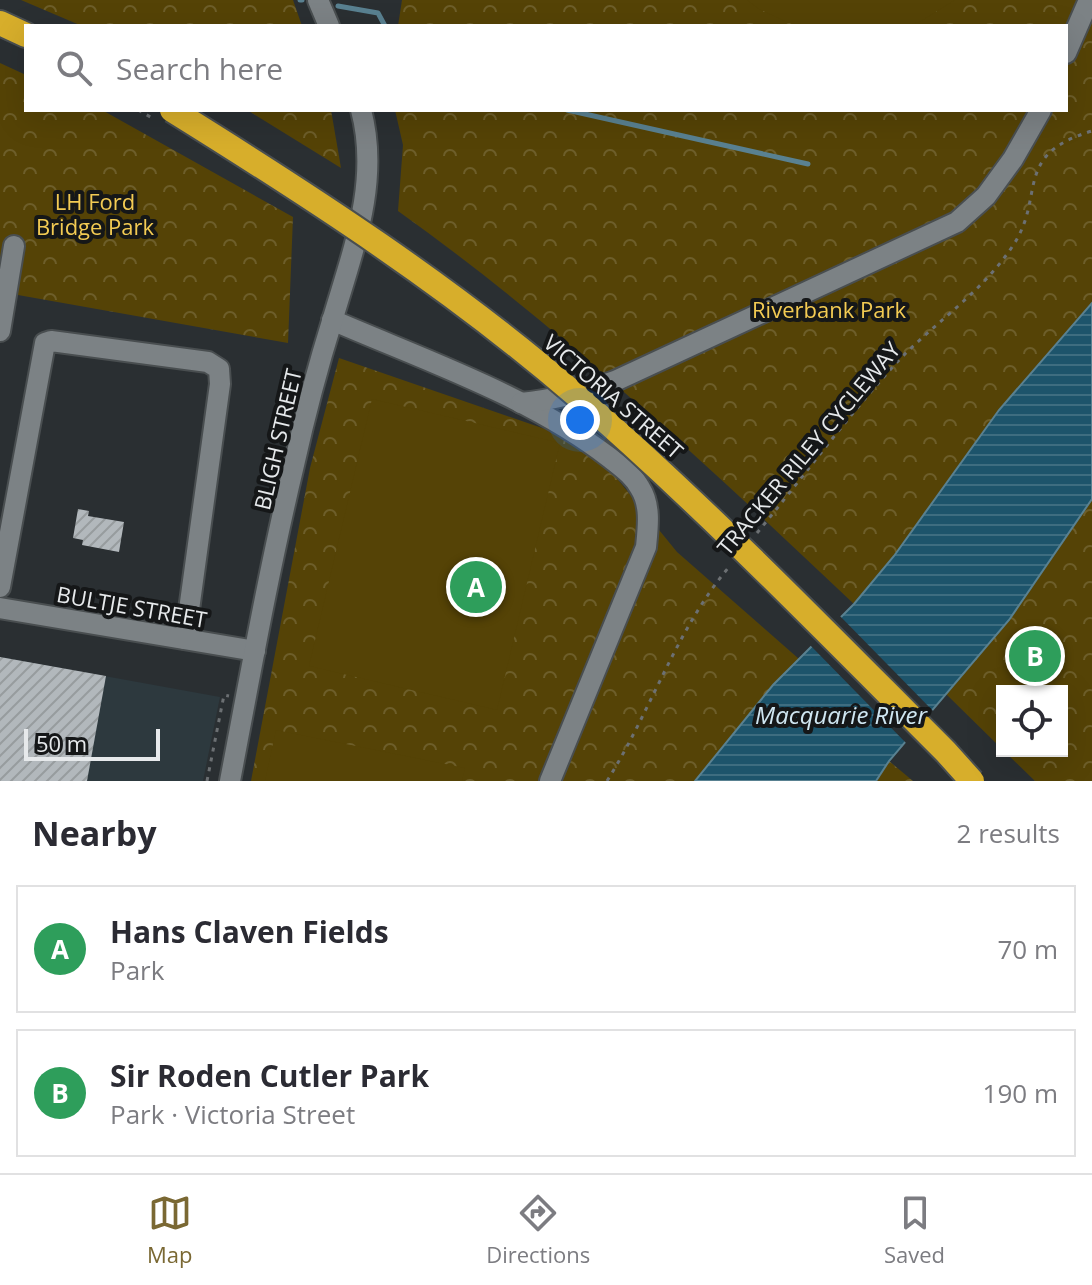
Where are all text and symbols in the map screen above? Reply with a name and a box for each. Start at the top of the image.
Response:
search box [24,24,1068,112]
icon: search [52,46,96,90]
text: Search here [116,48,283,89]
park label: LH Ford Bridge Park [36,186,155,241]
park label: Riverbank Park [752,294,906,324]
street label: VICTORIA STREET [538,327,690,465]
street label: TRACKER RILEY CYCLEWAY [710,334,907,561]
street label: BLIGH STREET [246,365,308,513]
your location [560,400,600,440]
pin: A [450,557,502,617]
street label: BULTJE STREET [55,578,209,634]
pin: B [1009,626,1061,686]
map controls [996,685,1068,757]
button: locate [996,685,1068,757]
water label: Macquarie River [755,698,928,731]
scale bar [24,725,160,761]
text: 50 m [36,728,87,758]
text: Nearby [32,810,157,856]
text: 2 results [957,815,1060,851]
text: Hans Claven Fields [110,911,389,952]
text: A [51,931,69,967]
text: 70 m [997,931,1058,967]
text: Park [110,952,164,988]
text: Sir Roden Cutler Park [110,1055,429,1096]
text: B [51,1075,69,1111]
text: 190 m [983,1075,1058,1111]
text: Park · Victoria Street [110,1096,355,1132]
tab: Map [147,1191,192,1269]
tab: Directions [486,1191,590,1269]
tab: Saved [884,1191,945,1269]

